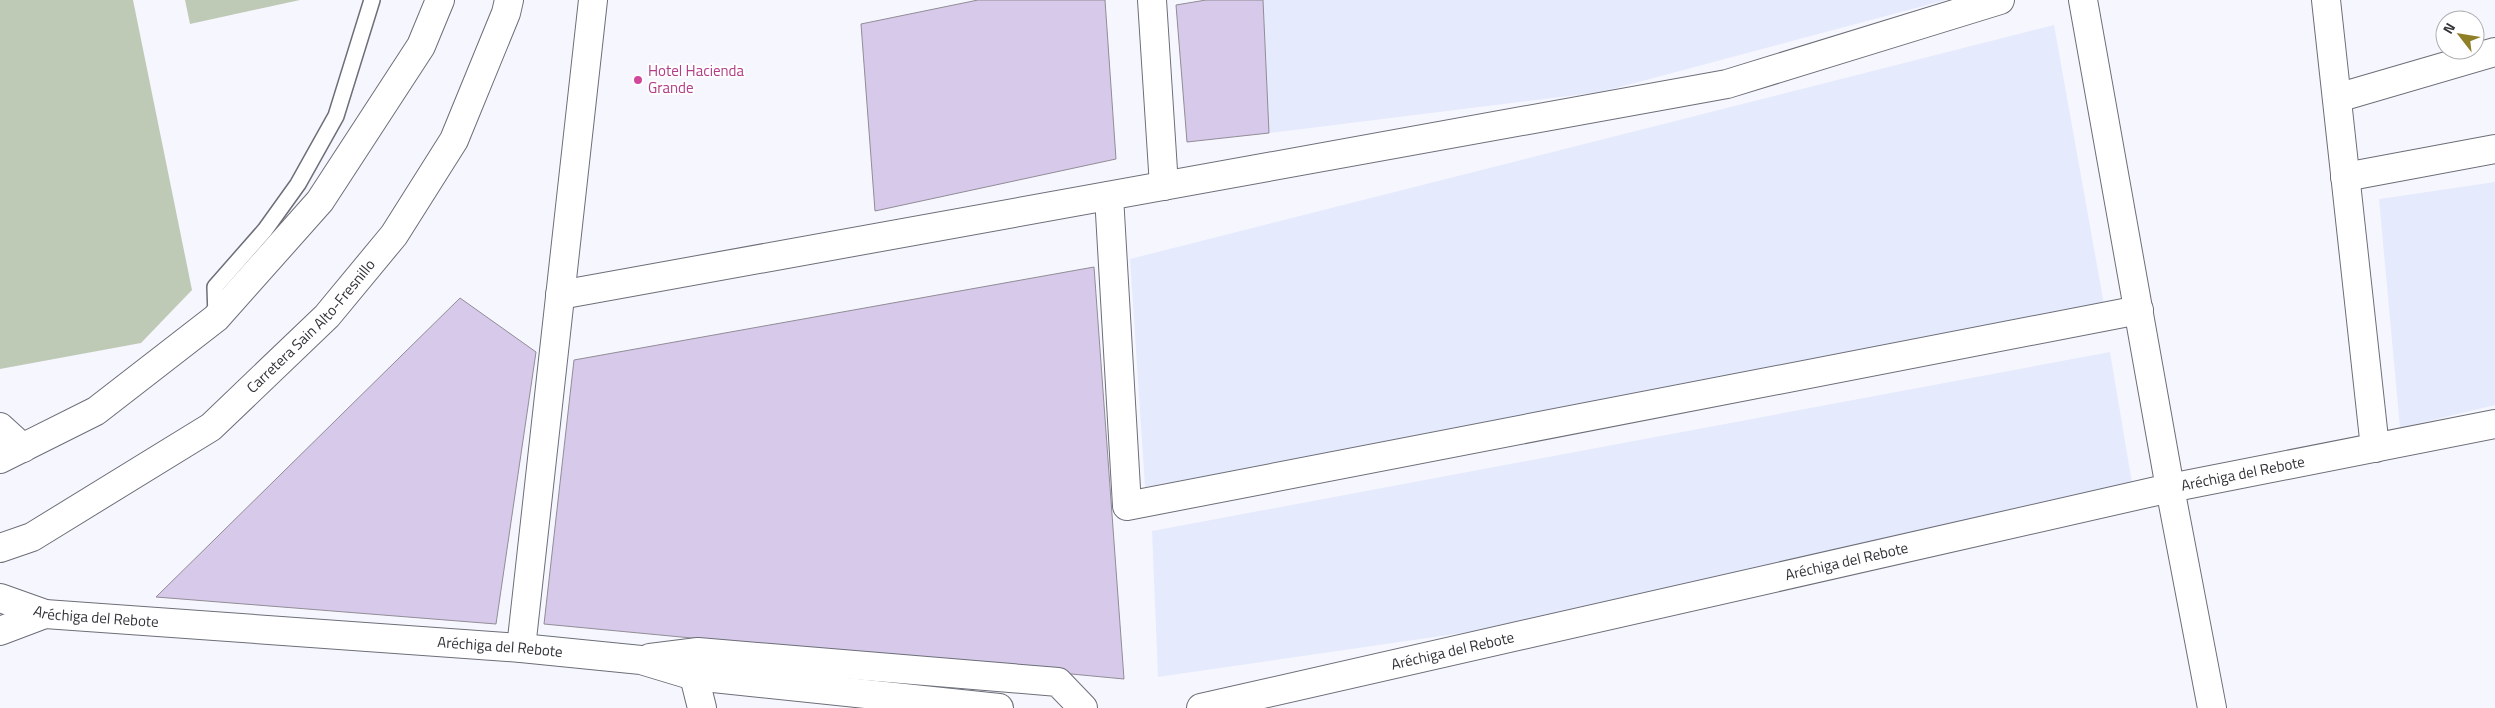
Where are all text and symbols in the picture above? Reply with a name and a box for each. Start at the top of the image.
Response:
north arrow [2435,10,2485,60]
text: N [2437,18,2460,38]
place label: Hotel Hacienda Grande [648,59,745,99]
marker: Hotel Hacienda Grande [632,74,644,86]
street label: Carretera Sain Alto-Fresnillo [241,254,381,398]
street label: Aréchiga del Rebote [2179,450,2307,497]
street label: Aréchiga del Rebote [1783,536,1910,586]
street label: Aréchiga del Rebote [30,599,160,633]
street label: Aréchiga del Rebote [1389,625,1516,676]
street label: Aréchiga del Rebote [437,630,564,663]

